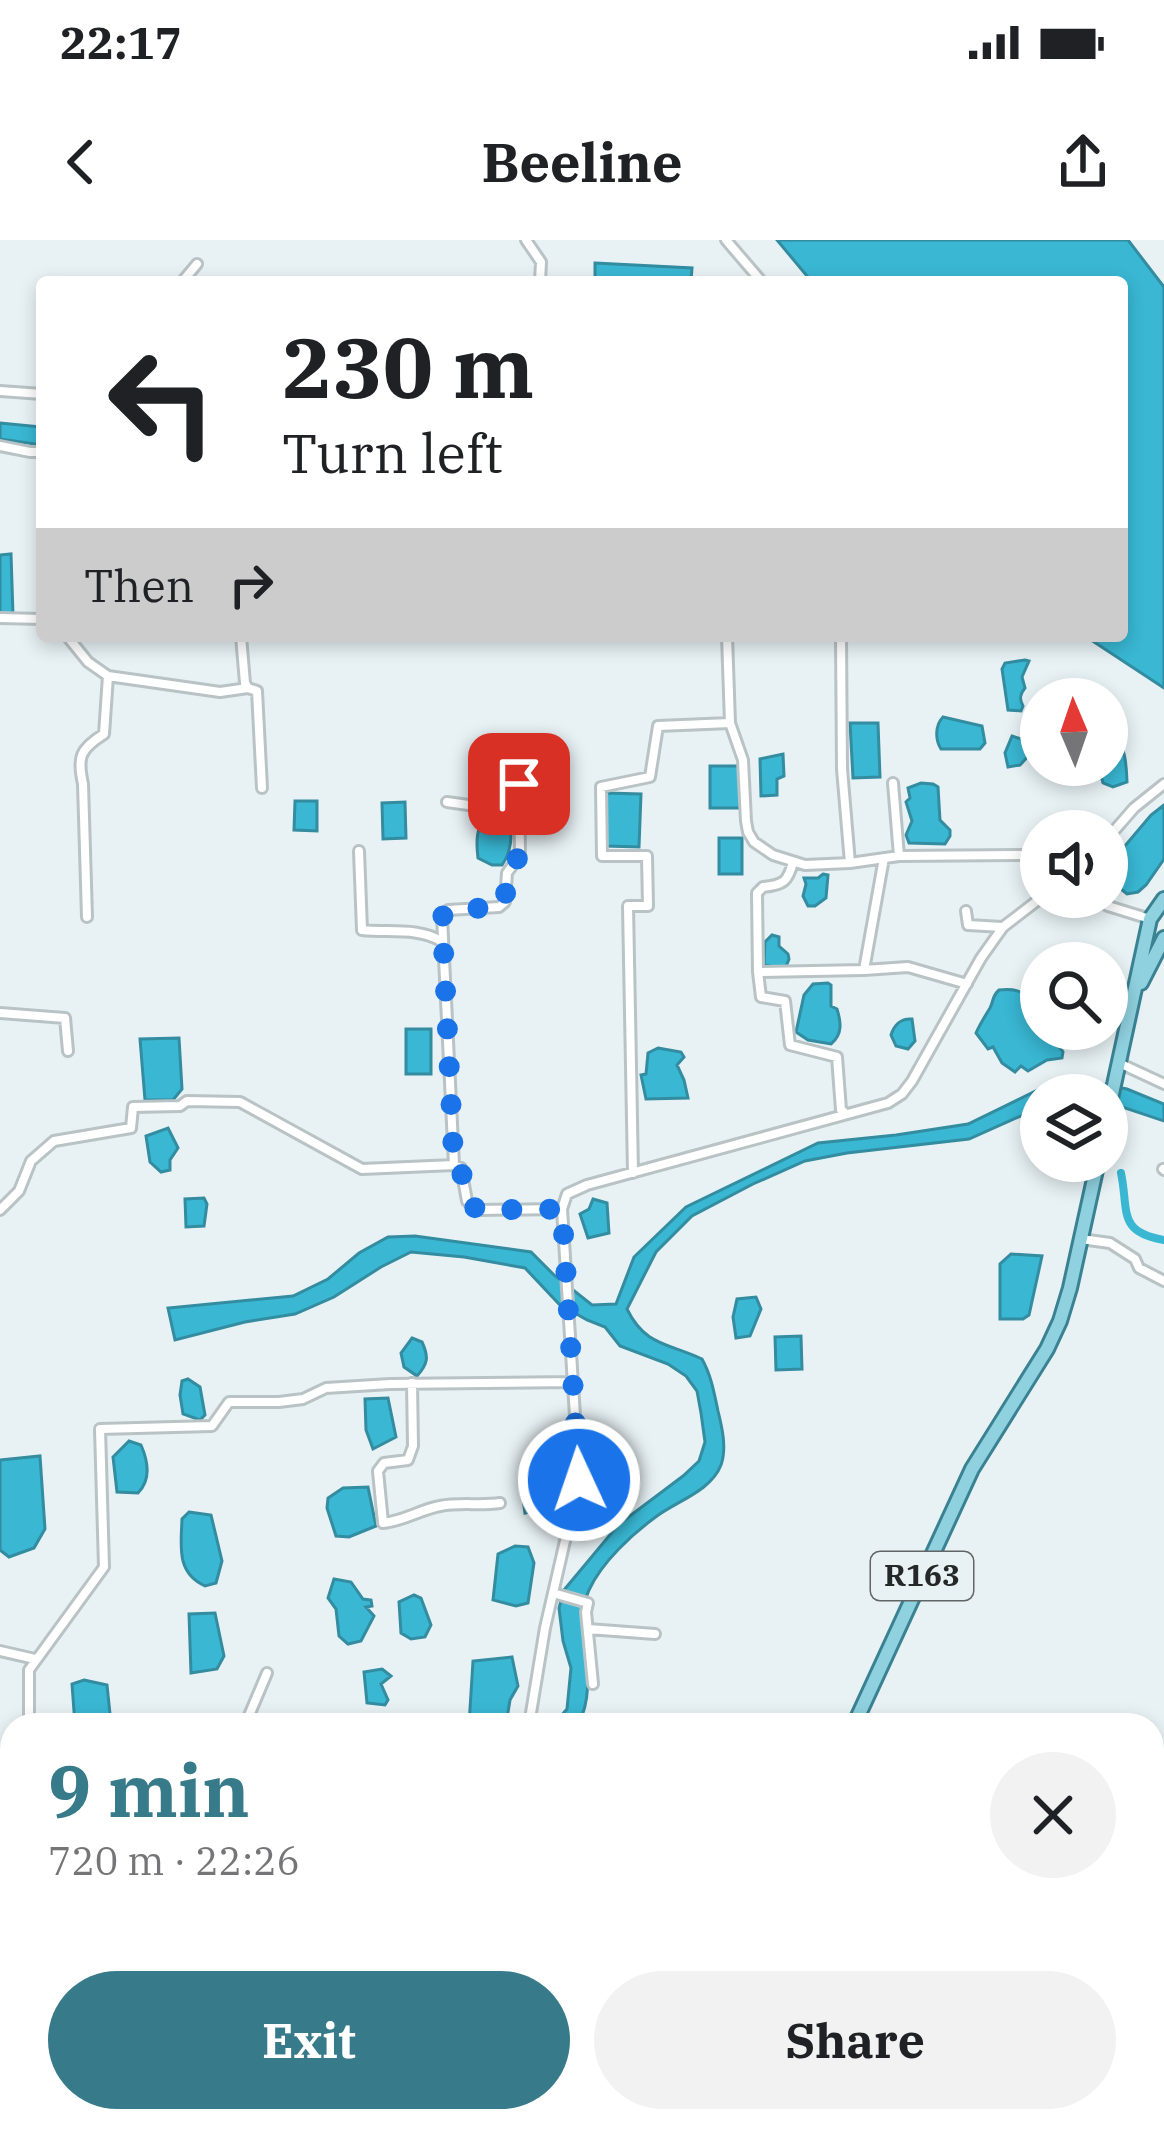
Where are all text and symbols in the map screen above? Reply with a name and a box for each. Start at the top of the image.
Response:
text: 22:17 [60,13,182,71]
text: Beeline [481,127,683,197]
icon: back [48,129,114,195]
icon: share [1050,129,1116,195]
text: 230 m [282,312,534,421]
icon: left [84,324,240,480]
text: Turn left [282,418,503,488]
icon: right [218,552,284,618]
text: Then [84,556,194,614]
north arrow [1020,678,1128,786]
map controls [1020,678,1128,1182]
pin [468,733,570,835]
icon: arrive [486,751,552,817]
button: sound [1020,810,1128,918]
button: search [1020,942,1128,1050]
button: layers [1020,1074,1128,1182]
position arrow [516,1417,642,1543]
road number: R163 [871,1552,973,1600]
text: 9 min [48,1743,250,1837]
button: close [990,1752,1116,1878]
text: 720 m · 22:26 [48,1835,300,1886]
button: Exit [48,1971,570,2109]
button: Share [594,1971,1116,2109]

